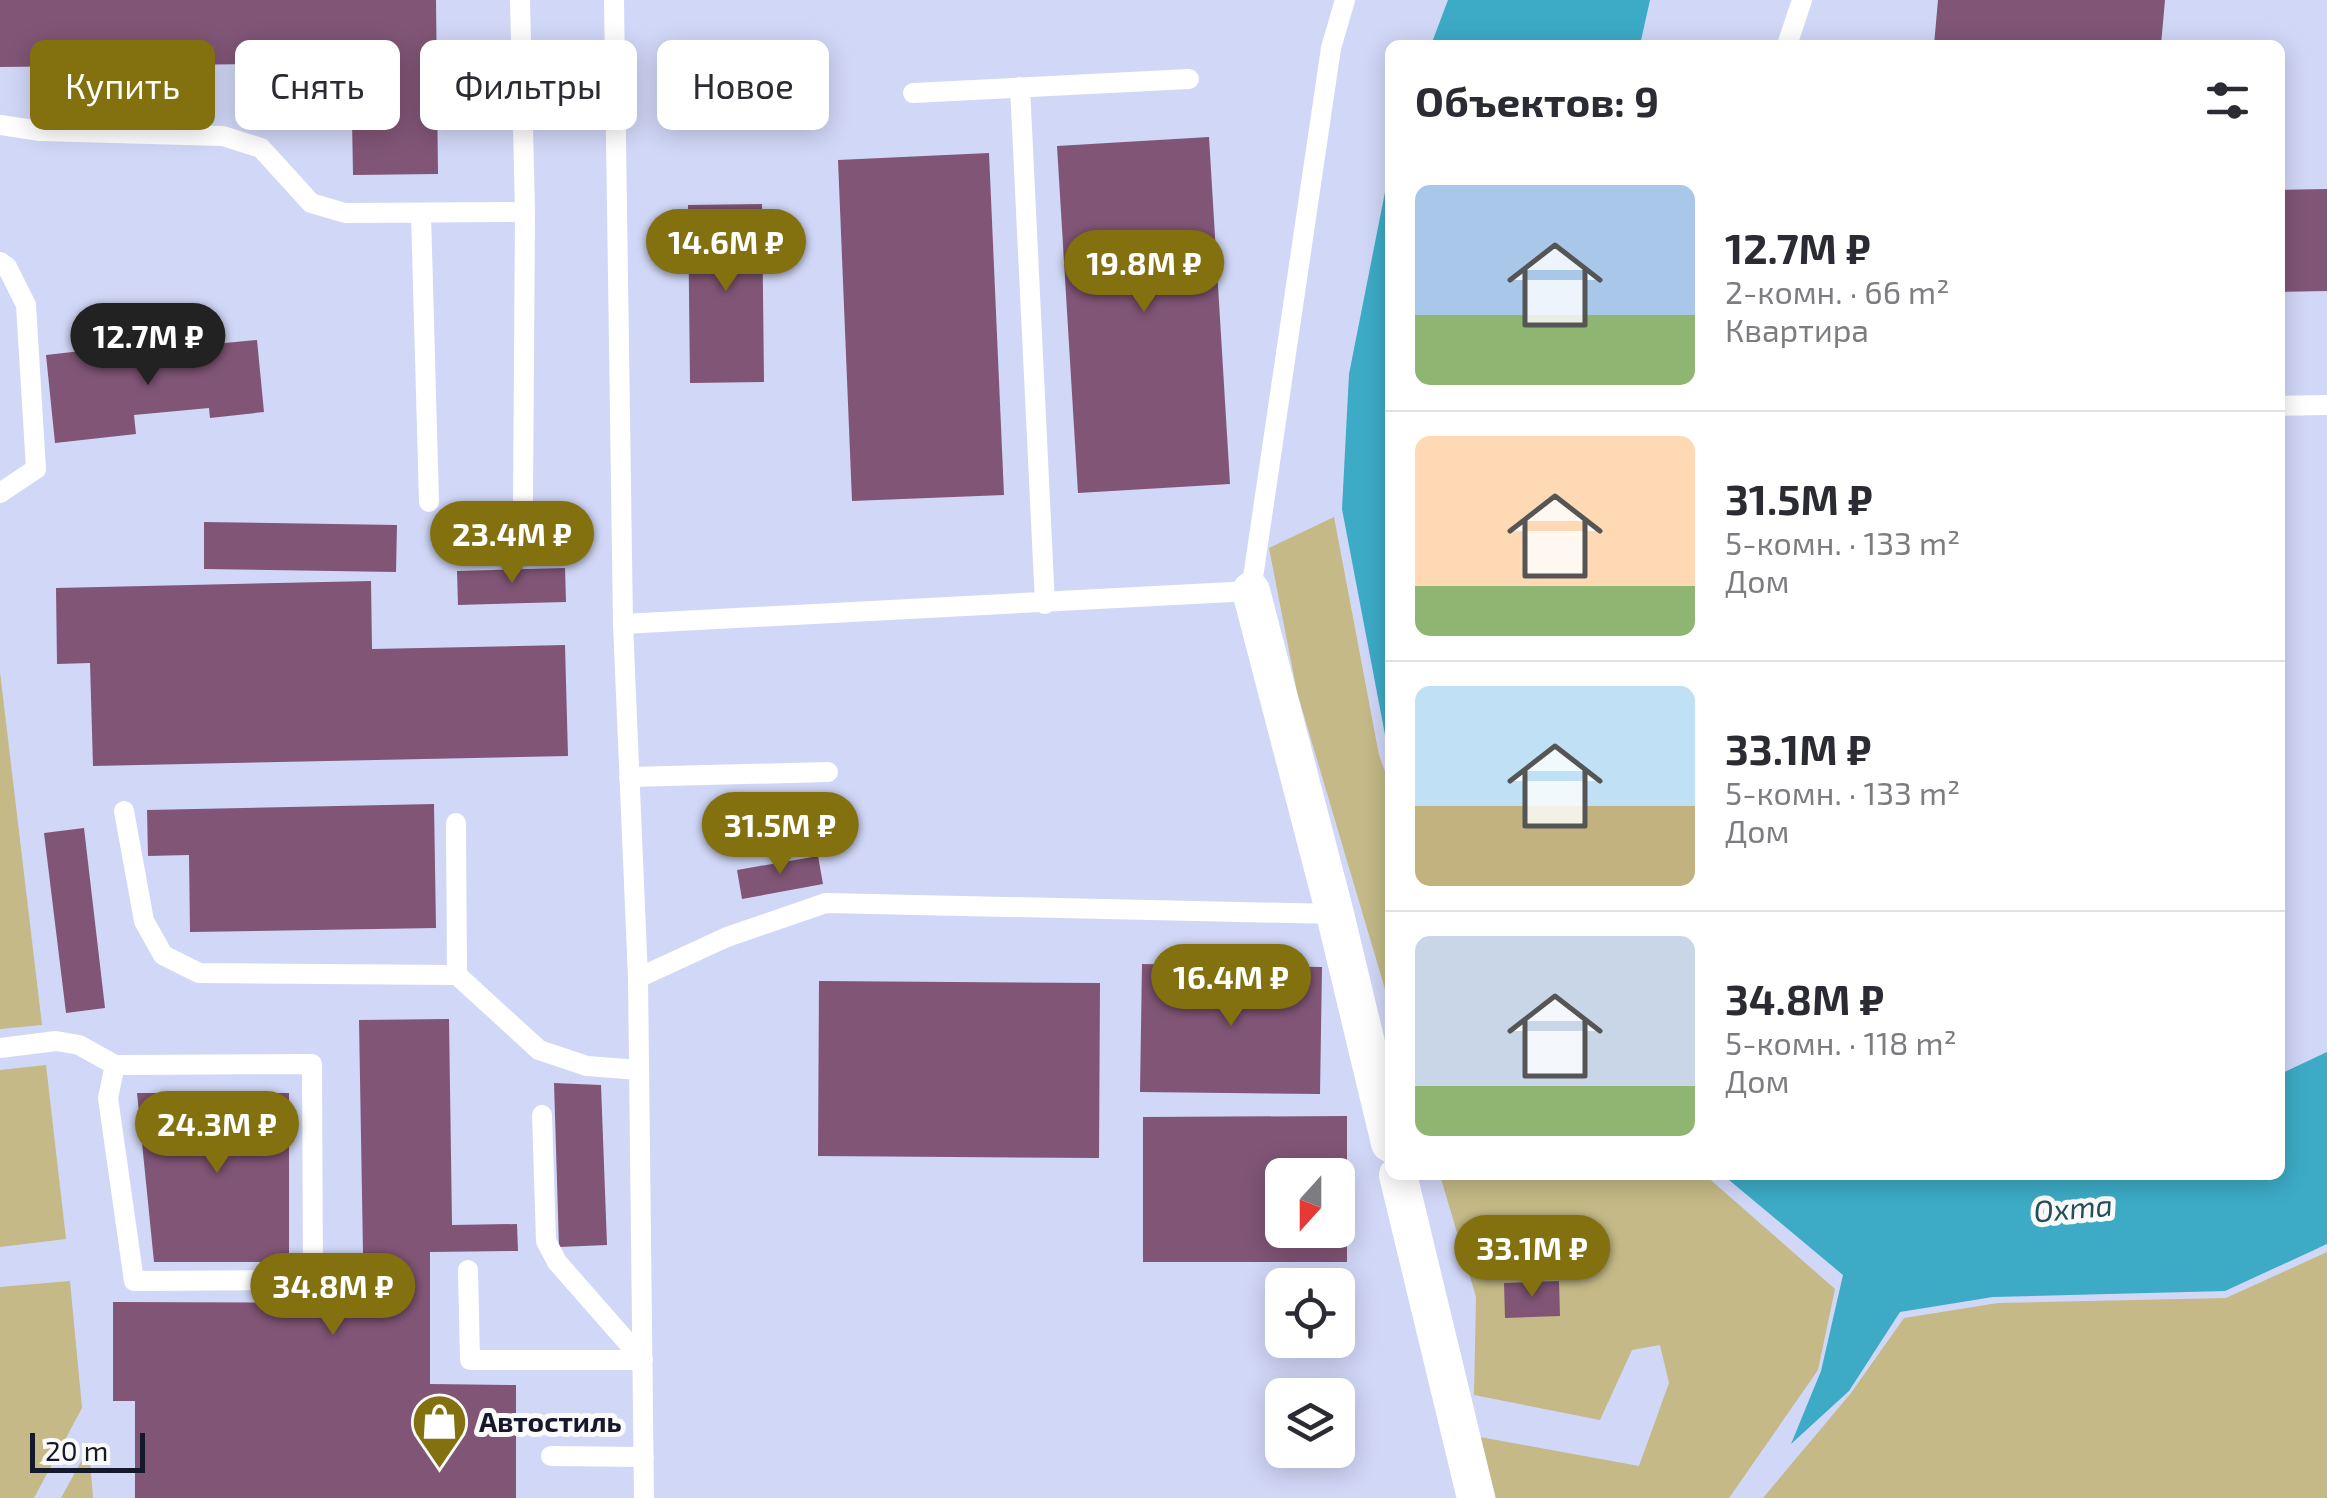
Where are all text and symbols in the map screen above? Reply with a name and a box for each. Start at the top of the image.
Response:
chip: Купить [30,40,215,130]
chip: Снять [235,40,400,130]
chip: Фильтры [420,40,637,130]
chip: Новое [657,40,829,130]
icon: filters [2200,73,2255,128]
text: Объектов: 9 [1415,75,1659,125]
pin: 14.6M ₽ [634,209,818,294]
text: 14.6M ₽ [668,222,784,260]
text: 12.7M ₽ [1725,222,1871,272]
icon: home [1495,225,1615,345]
pin: 19.8M ₽ [1052,230,1236,315]
text: 19.8M ₽ [1086,243,1202,281]
text: 2-комн. · 66 m² [1725,272,1949,310]
pin: 12.7M ₽ [56,303,240,388]
text: Квартира [1725,310,1869,348]
text: 12.7M ₽ [92,316,204,354]
text: 31.5M ₽ [1725,473,1873,523]
icon: home [1495,476,1615,596]
pin: 23.4M ₽ [420,501,604,586]
text: 23.4M ₽ [452,514,572,552]
text: 5-комн. · 133 m² [1725,523,1960,561]
text: Дом [1725,561,1789,599]
text: 33.1M ₽ [1725,723,1872,773]
icon: home [1495,726,1615,846]
text: 5-комн. · 133 m² [1725,773,1960,811]
pin: 31.5M ₽ [688,792,872,877]
text: 31.5M ₽ [724,805,836,843]
text: Дом [1725,811,1789,849]
pin: 16.4M ₽ [1139,944,1323,1029]
text: 16.4M ₽ [1173,957,1289,995]
text: 34.8M ₽ [1725,973,1884,1023]
icon: home [1495,976,1615,1096]
text: 5-комн. · 118 m² [1725,1023,1957,1061]
text: Дом [1725,1061,1789,1099]
pin: 24.3M ₽ [125,1091,309,1176]
text: 24.3M ₽ [157,1104,277,1142]
north arrow [1265,1158,1355,1248]
map controls [1265,1158,1355,1468]
water label: Охта [2032,1186,2114,1228]
pin: 33.1M ₽ [1440,1215,1624,1300]
text: 33.1M ₽ [1476,1228,1588,1266]
pin: 34.8M ₽ [241,1253,425,1338]
text: 34.8M ₽ [272,1266,394,1304]
button: locate [1265,1268,1355,1358]
button: layers [1265,1378,1355,1468]
shop icon: Автостиль [410,1391,470,1470]
place label: Автостиль [479,1404,622,1438]
scale bar [30,1428,145,1472]
text: 20 m [45,1433,108,1467]

